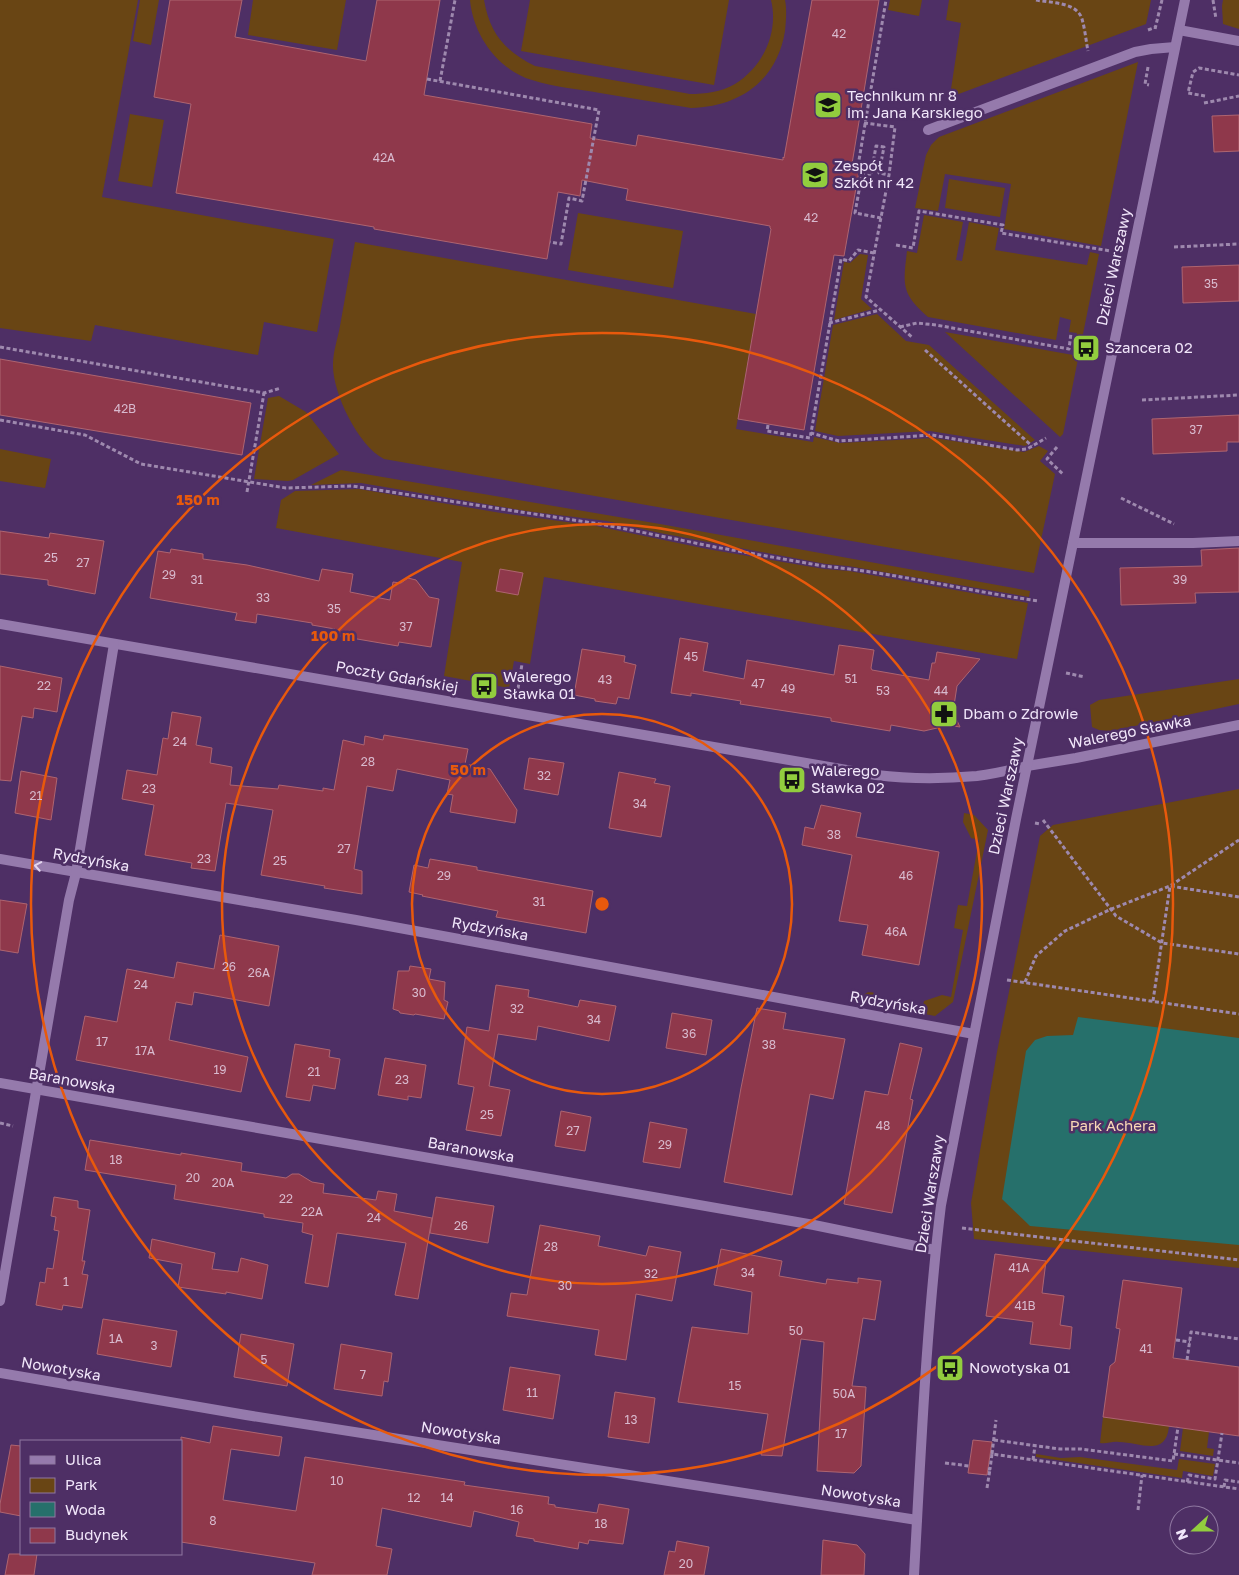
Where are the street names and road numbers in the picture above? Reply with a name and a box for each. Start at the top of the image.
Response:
street label: Dzieci Warszawy [1092,206,1134,327]
street label: Poczty Gdańskiej [335,656,460,696]
street label: Walerego Sławka [1067,710,1192,752]
street label: Dzieci Warszawy [984,735,1026,856]
street label: Rydzyńska [51,843,131,875]
street label: Rydzyńska [450,912,530,944]
street label: Rydzyńska [848,986,928,1018]
street label: Baranowska [27,1064,117,1096]
street label: Baranowska [426,1133,516,1165]
street label: Dzieci Warszawy [911,1133,947,1254]
street label: Nowotyska [20,1352,102,1384]
street label: Nowotyska [420,1417,502,1447]
street label: Nowotyska [820,1480,902,1510]

